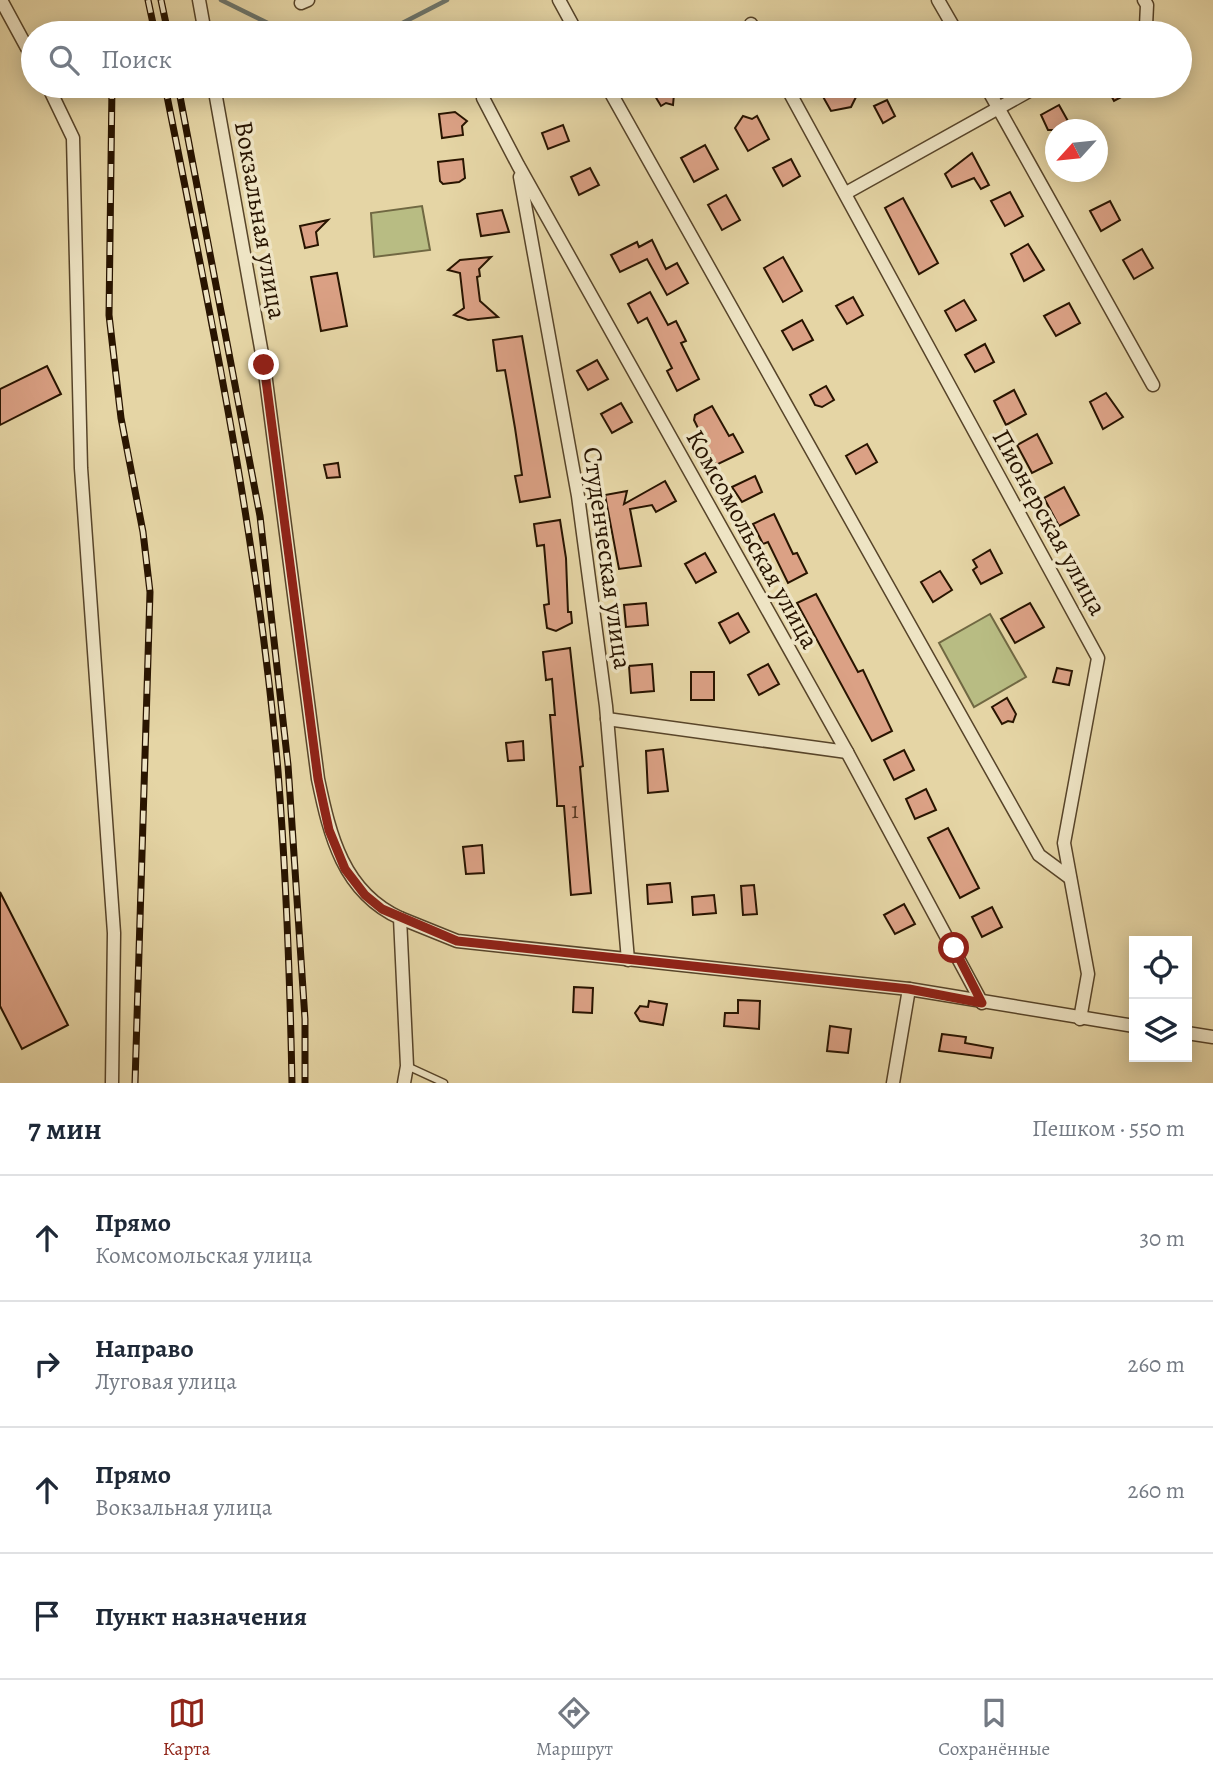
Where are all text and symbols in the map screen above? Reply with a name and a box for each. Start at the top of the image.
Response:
search box [21,21,1192,98]
icon: search [45,41,83,79]
text: Поиск [101,42,172,77]
street label: Вокзальная улица [226,118,295,322]
north arrow [1045,119,1108,182]
route end [248,349,279,380]
street label: Комсомольская улица [678,423,827,655]
street label: Пионерская улица [984,423,1115,622]
street label: Студенческая улица [575,445,640,671]
house number: 1 [571,795,579,826]
route start [938,932,969,963]
map controls [1129,936,1192,1062]
button: locate [1129,936,1192,999]
button: layers [1129,999,1192,1062]
text: 7 мин [28,1109,102,1149]
text: Пешком · 550 m [1032,1113,1185,1144]
text: Прямо [95,1205,171,1240]
icon: ahead [28,1219,66,1257]
text: 30 m [1139,1223,1185,1254]
text: Комсомольская улица [95,1240,312,1271]
text: Направо [95,1331,194,1366]
icon: right [28,1345,66,1383]
text: 260 m [1127,1349,1185,1380]
text: Луговая улица [95,1366,237,1397]
text: Прямо [95,1457,171,1492]
icon: ahead [28,1471,66,1509]
text: 260 m [1127,1475,1185,1506]
text: Вокзальная улица [95,1492,272,1523]
icon: arrive [28,1597,66,1635]
text: Пункт назначения [95,1599,307,1634]
tab: Карта [163,1694,211,1762]
tab: Маршрут [536,1694,613,1762]
tab: Сохранённые [938,1694,1050,1762]

